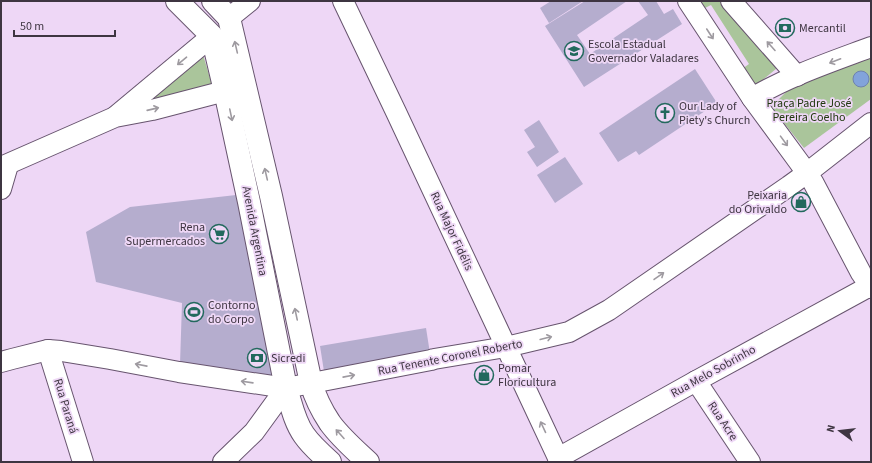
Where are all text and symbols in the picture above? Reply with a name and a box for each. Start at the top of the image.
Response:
scale bar [14,12,115,38]
bank icon: Mercantil [774,17,796,39]
text: 50 m [20,18,44,35]
place label: Mercantil [799,20,846,37]
one-way arrow [706,28,714,39]
place label: Escola Estadual Governador Valadares [588,36,699,67]
school or university icon: Escola Estadual Governador Valadares [563,40,585,62]
one-way arrow [232,41,239,54]
one-way arrow [767,41,776,52]
one-way arrow [177,56,188,65]
one-way arrow [829,58,841,65]
park label: Praça Padre José Pereira Coelho [766,95,852,126]
place label: Our Lady of Piety's Church [679,98,750,129]
church icon: Our Lady of Piety's Church [654,102,676,124]
one-way arrow [146,105,159,113]
one-way arrow [227,108,235,121]
one-way arrow [780,135,788,146]
one-way arrow [261,167,269,180]
street label: Avenida Argentina [237,185,272,277]
place label: Peixaria do Orivaldo [729,187,787,218]
street label: Rua Major Fidélis [426,189,477,273]
shop icon: Peixaria do Orivaldo [790,191,812,213]
place label: Rena Supermercados [126,219,205,250]
supermarket icon: Rena Supermercados [208,223,230,245]
one-way arrow [653,272,664,280]
place label: Contorno do Corpo [208,297,256,328]
sports icon: Contorno do Corpo [183,301,205,323]
one-way arrow [292,308,300,321]
one-way arrow [539,333,552,341]
street label: Rua Tenente Coronel Roberto [376,335,524,380]
street label: Rua Melo Sobrinho [668,341,759,402]
bank icon: Sicredi [246,347,268,369]
place label: Sicredi [271,350,305,367]
one-way arrow [135,360,148,368]
place label: Pomar Floricultura [498,360,556,391]
shop icon: Pomar Floricultura [473,364,495,386]
one-way arrow [343,372,356,380]
street label: Rua Paraná [49,377,82,436]
one-way arrow [241,378,254,386]
street label: Rua Acre [703,398,742,444]
north arrow [820,411,860,451]
one-way arrow [539,421,546,433]
text: N [823,423,839,434]
one-way arrow [336,430,345,440]

